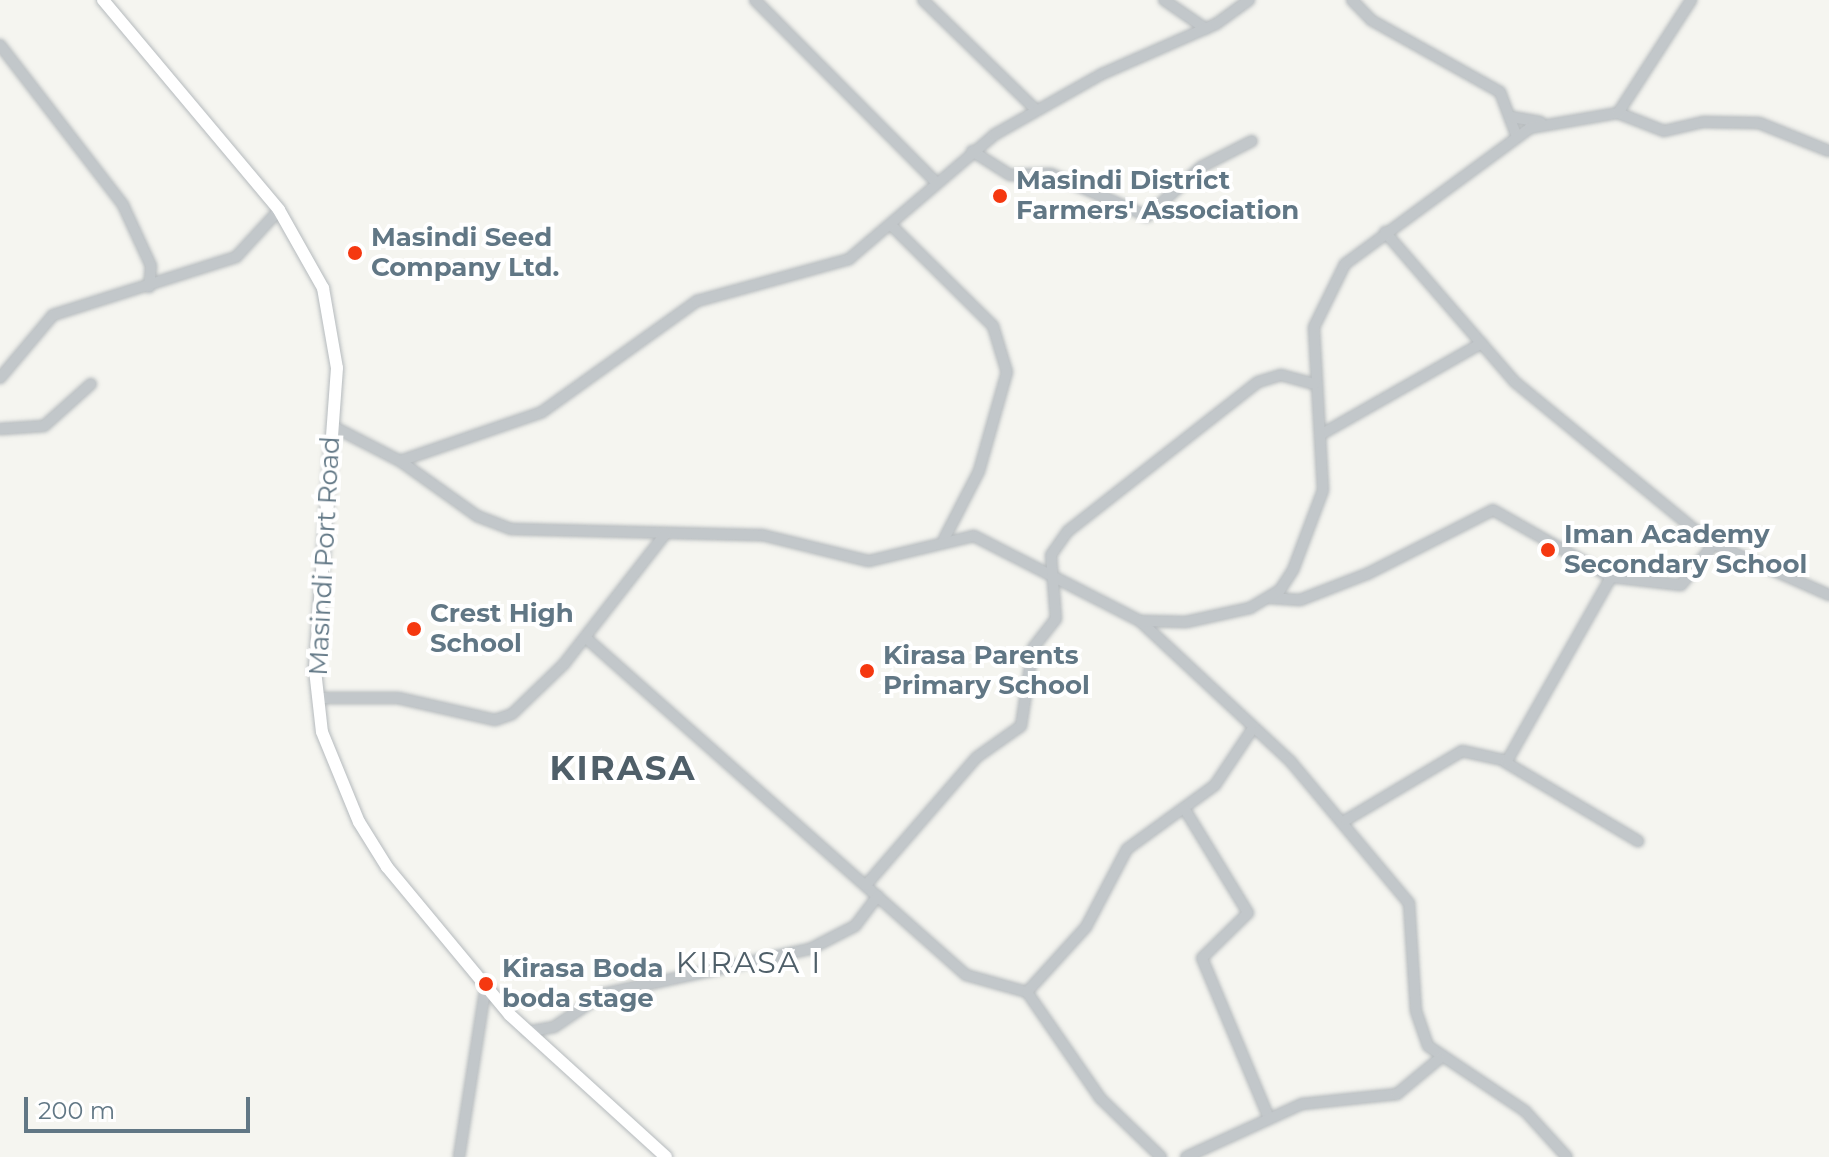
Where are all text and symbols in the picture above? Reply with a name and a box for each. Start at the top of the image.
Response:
place label: Masindi District Farmers' Association [1016,165,1299,226]
marker: Masindi District Farmers' Association [991,187,1009,205]
place label: Masindi Seed Company Ltd. [371,222,559,284]
marker: Masindi Seed Company Ltd. [346,244,364,262]
street label: Masindi Port Road [303,436,347,676]
place label: Iman Academy Secondary School [1564,519,1807,580]
marker: Iman Academy Secondary School [1539,541,1557,559]
place label: Crest High School [430,598,574,660]
marker: Crest High School [405,620,423,638]
place label: Kirasa Parents Primary School [883,640,1090,702]
marker: Kirasa Parents Primary School [858,662,876,680]
district label: KIRASA [549,749,697,789]
district label: KIRASA I [676,945,822,981]
place label: Kirasa Boda boda stage [502,953,663,1014]
marker: Kirasa Boda boda stage [477,975,495,993]
scale bar [28,1081,254,1131]
text: 200 m [38,1096,115,1125]

